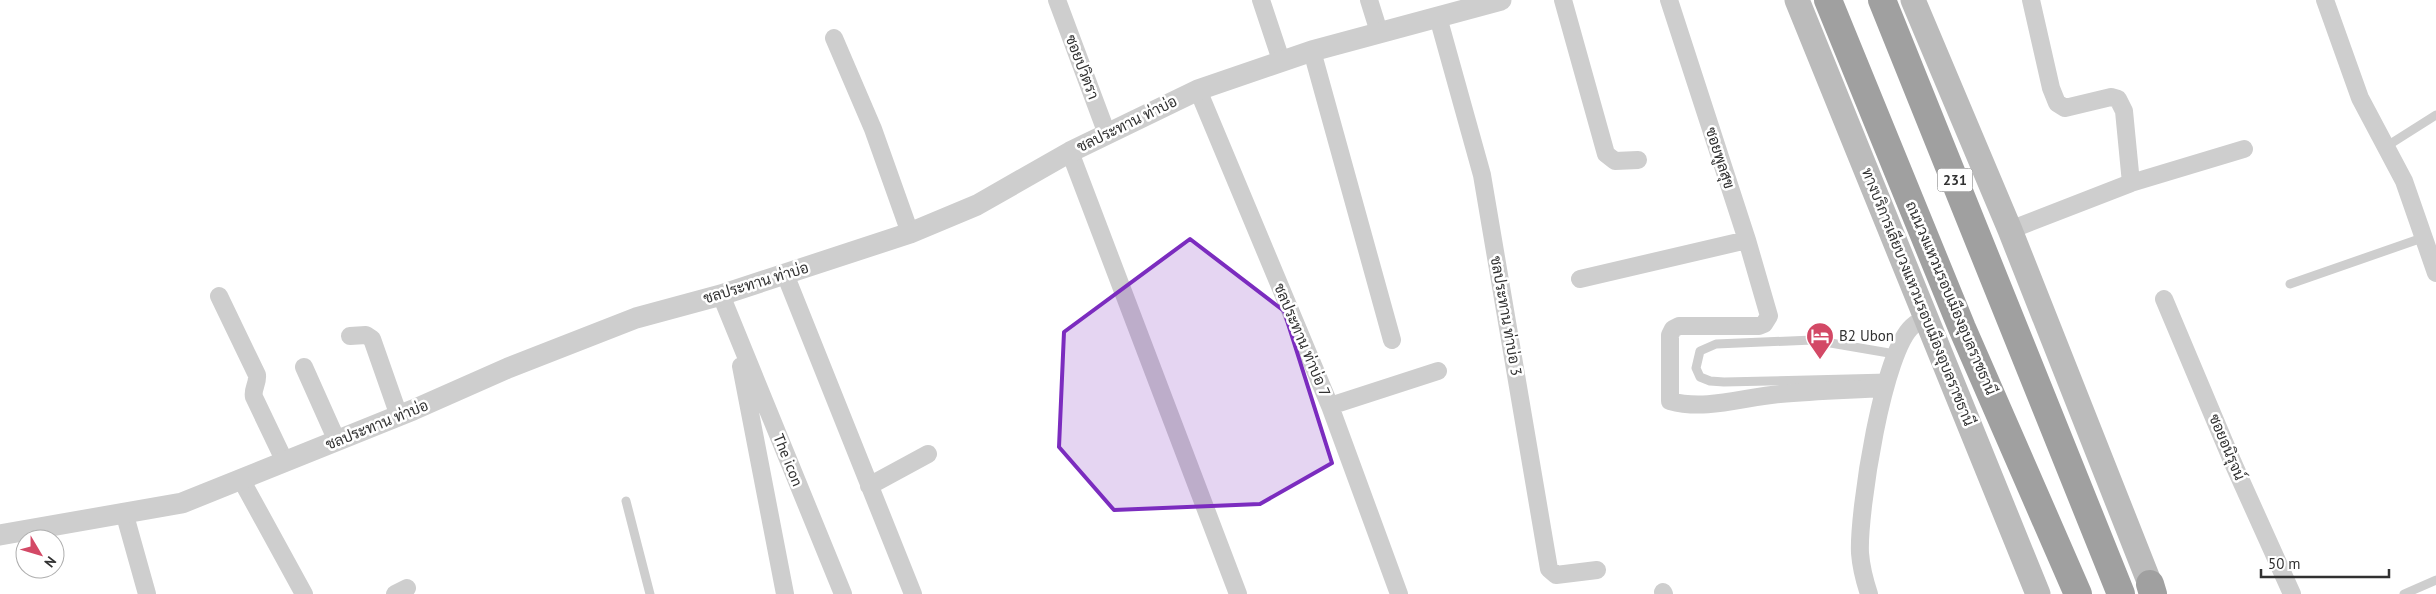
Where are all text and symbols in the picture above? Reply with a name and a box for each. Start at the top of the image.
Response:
street label: ซอยปวิตรา [1061,32,1103,102]
street label: ชลประทาน ท่าบ่อ [1074,91,1180,156]
street label: ซอยพูลสุข [1700,125,1739,192]
street label: ทางบริการเลียบวงแหวนรอบเมืองอุบลราชธานี [1856,165,1979,429]
road number: 231 [1938,168,1972,192]
street label: ถนนวงแหวนรอบเมืองอุบลราชธานี [1900,198,2001,398]
street label: ชลประทาน ท่าบ่อ 3 [1487,254,1526,377]
street label: ชลประทาน ท่าบ่อ [701,257,811,308]
street label: ชลประทาน ท่าบ่อ 7 [1270,280,1335,399]
hotel icon: B2 Ubon [1805,321,1835,360]
place label: B2 Ubon [1839,326,1894,345]
street label: ชลประทาน ท่าบ่อ [323,395,431,454]
street label: ซอยอนิรุจน์ [2203,411,2250,484]
street label: The icon [769,431,808,489]
north arrow [15,529,65,579]
scale bar [2261,546,2388,578]
text: N [40,553,60,571]
text: 50 m [2268,554,2301,573]

